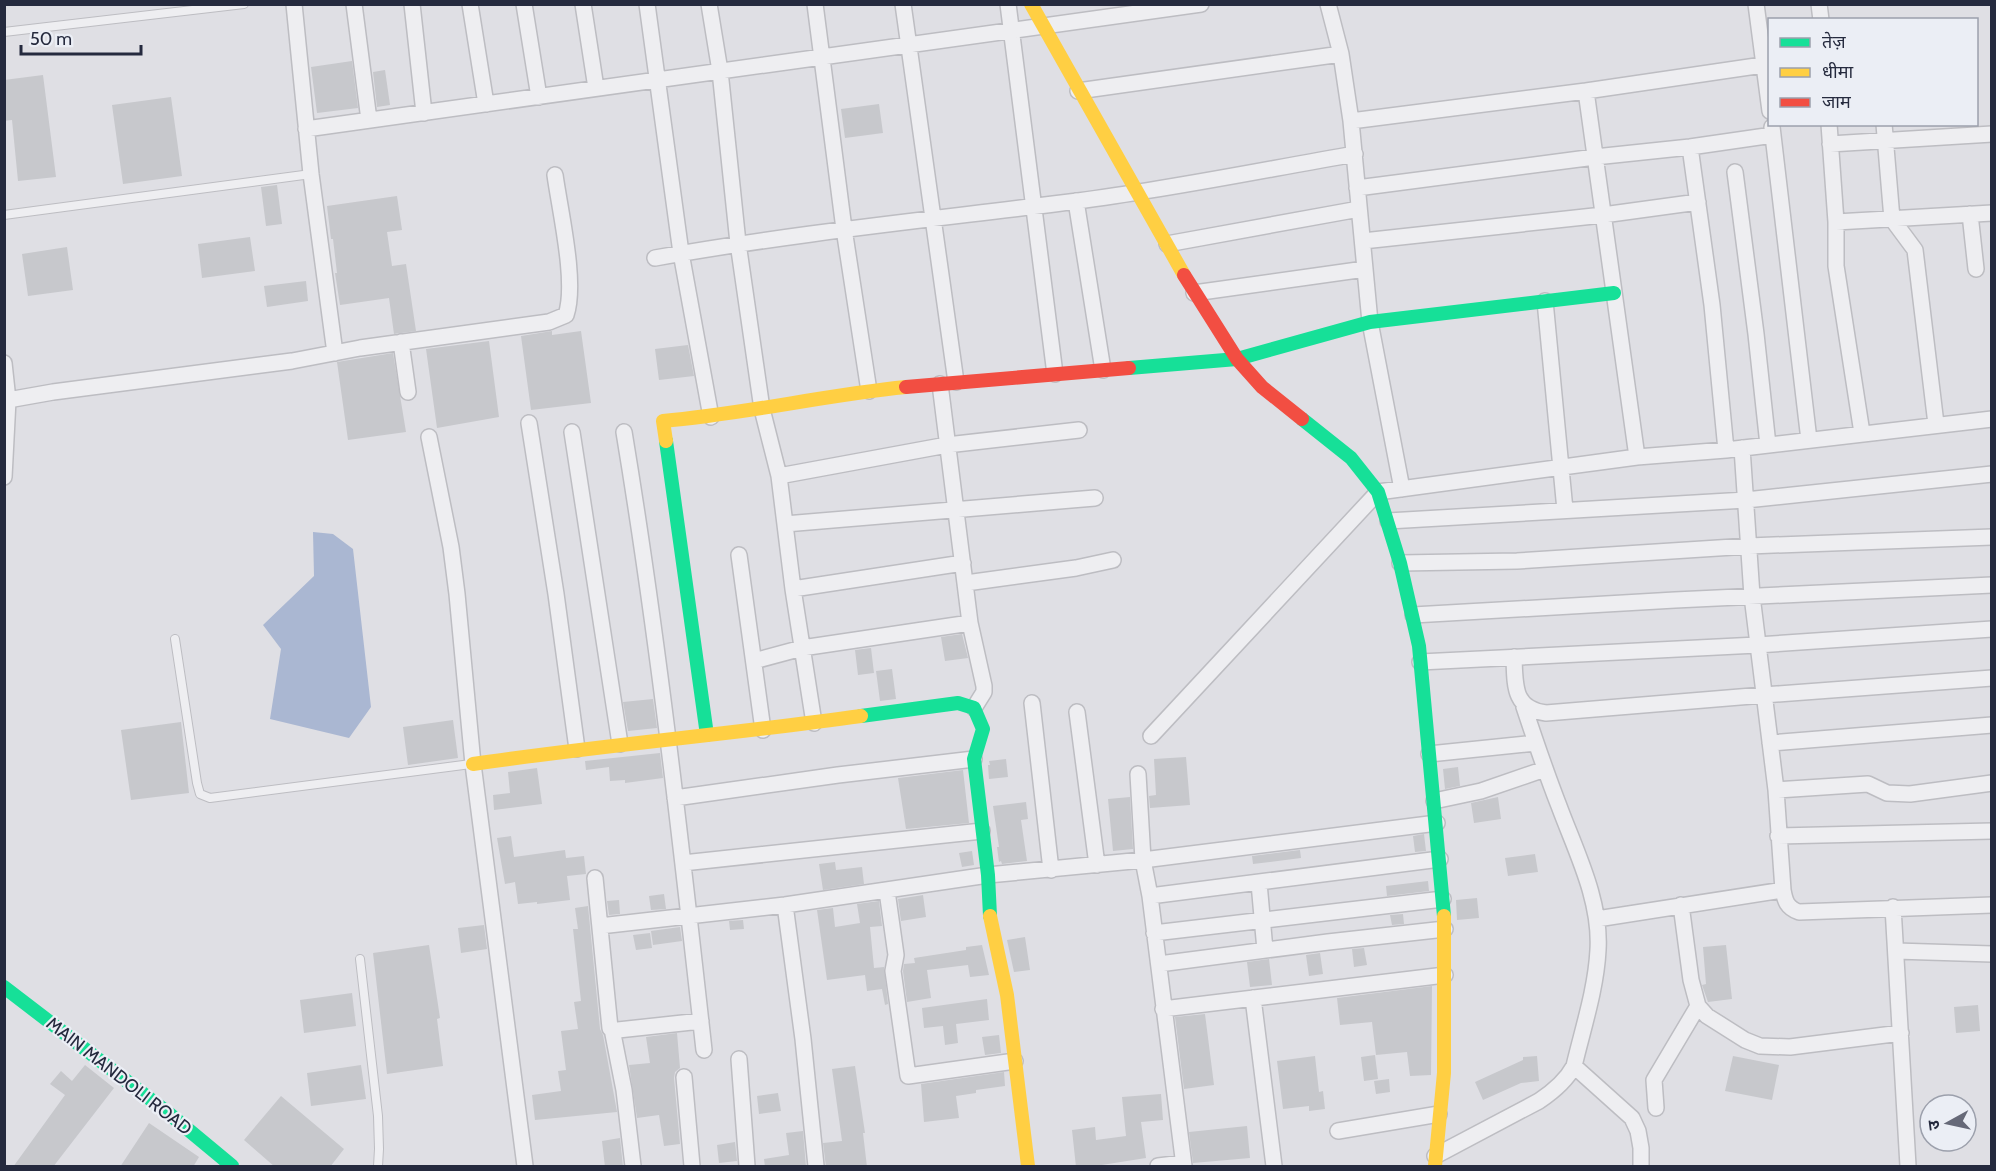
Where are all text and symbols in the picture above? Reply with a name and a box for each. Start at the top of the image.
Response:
scale bar [21,18,141,56]
legend [1768,18,1978,126]
text: 50 m [30,28,72,50]
text: तेज़ [1822,31,1846,53]
text: धीमा [1822,61,1853,83]
text: जाम [1822,91,1852,113]
street label: MAIN MANDOLI ROAD [42,1012,196,1140]
north arrow [1918,1093,1978,1153]
text: उ [1923,1118,1944,1131]

